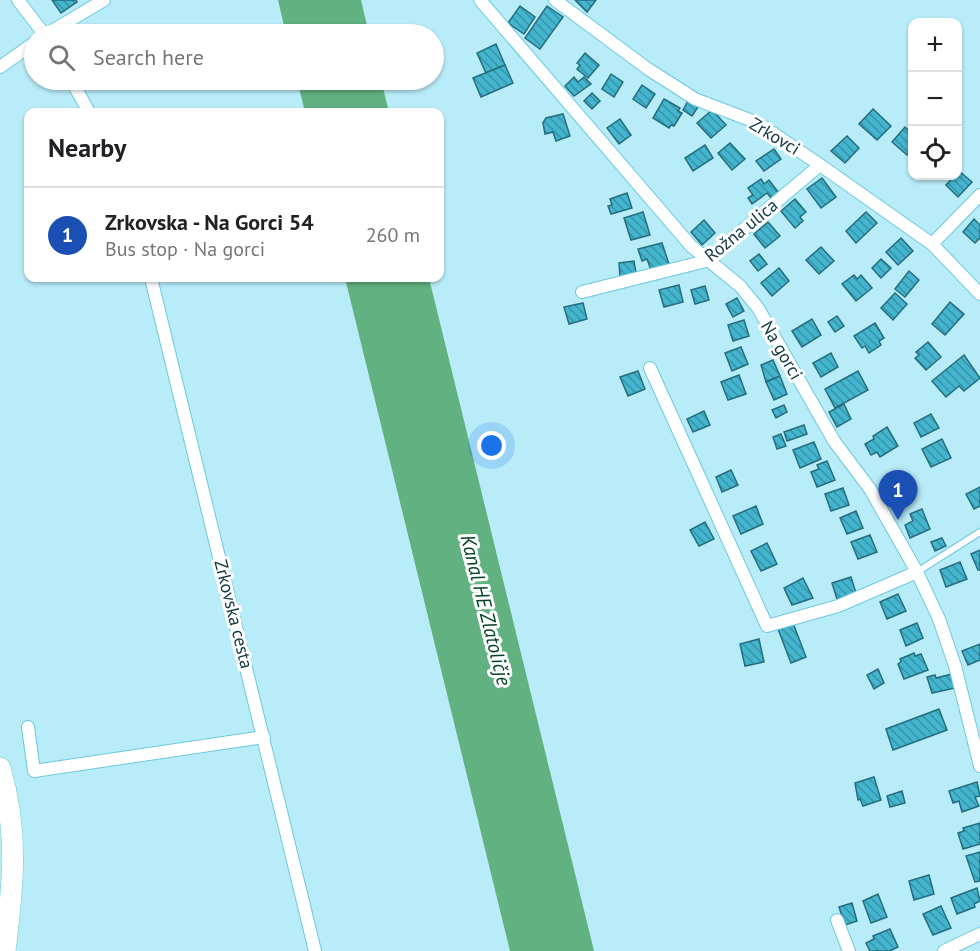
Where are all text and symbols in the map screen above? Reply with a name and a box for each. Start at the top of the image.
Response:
map controls [908,18,962,180]
button: + [908,18,962,72]
search box [24,24,444,90]
icon: search [45,41,78,74]
text: Search here [93,43,204,71]
button: − [908,72,962,126]
street label: Zrkovci [746,112,804,160]
button: locate [908,126,962,180]
text: Nearby [48,131,126,164]
street label: Rožna ulica [700,193,782,267]
text: Zrkovska - Na Gorci 54 [105,208,314,236]
text: 1 [62,222,73,248]
text: 260 m [366,222,420,248]
text: Bus stop · Na gorci [105,236,265,262]
street label: Na gorci [756,316,808,384]
your location [477,431,506,460]
pin: 1 [878,470,918,520]
water label: Kanal HE Zlatoličje [455,532,517,689]
street label: Zrkovska cesta [209,557,259,671]

